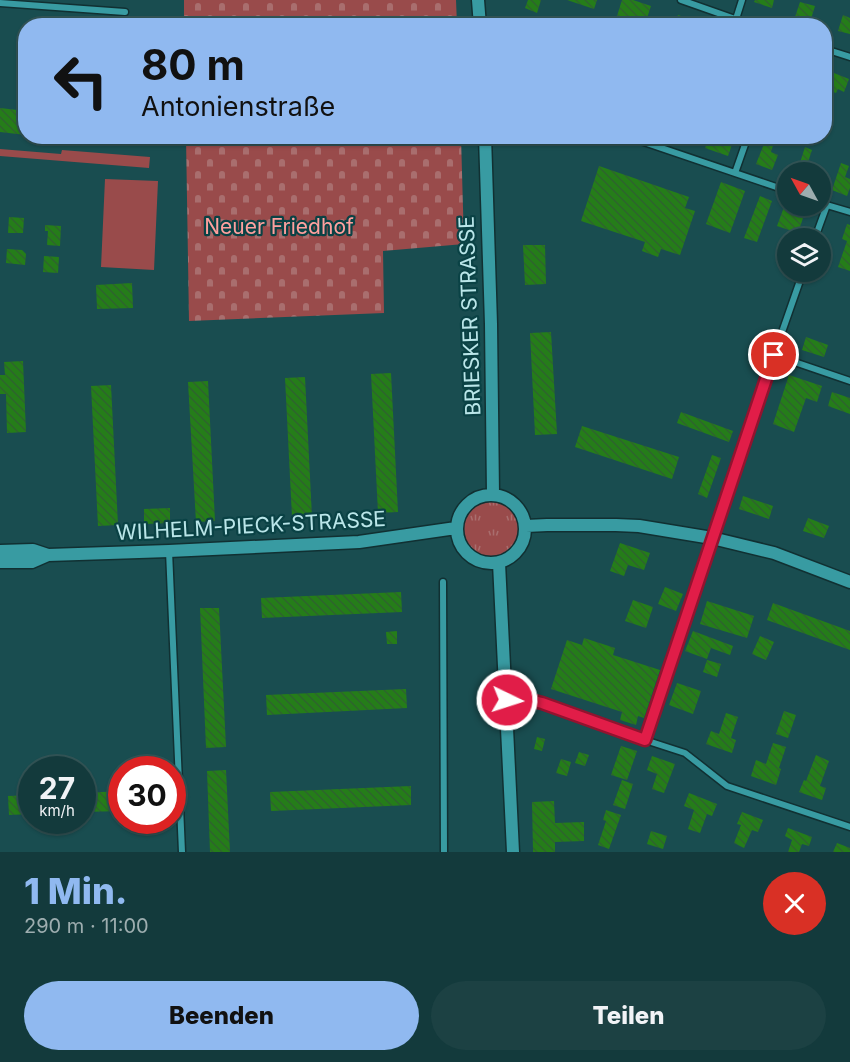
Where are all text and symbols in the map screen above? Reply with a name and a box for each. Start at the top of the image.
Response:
text: 80 m [141,39,245,90]
icon: left [42,42,120,120]
text: Antonienstraße [141,90,335,123]
north arrow [777,162,831,216]
map controls [777,162,831,282]
park label: Neuer Friedhof [204,214,354,239]
street label: BRIESKER STRASSE [454,216,485,416]
button: layers [777,228,831,282]
pin [748,329,799,380]
icon: arrive [757,338,790,371]
street label: WILHELM-PIECK-STRASSE [115,506,386,545]
position arrow [475,668,539,732]
speed limit sign: 30 [108,756,186,834]
text: 27 [39,770,75,806]
text: km/h [39,801,75,820]
text: 1 Min. [24,869,127,913]
button: close [763,872,826,935]
text: 290 m · 11:00 [24,914,149,938]
button: Beenden [24,981,419,1050]
button: Teilen [431,981,826,1050]

